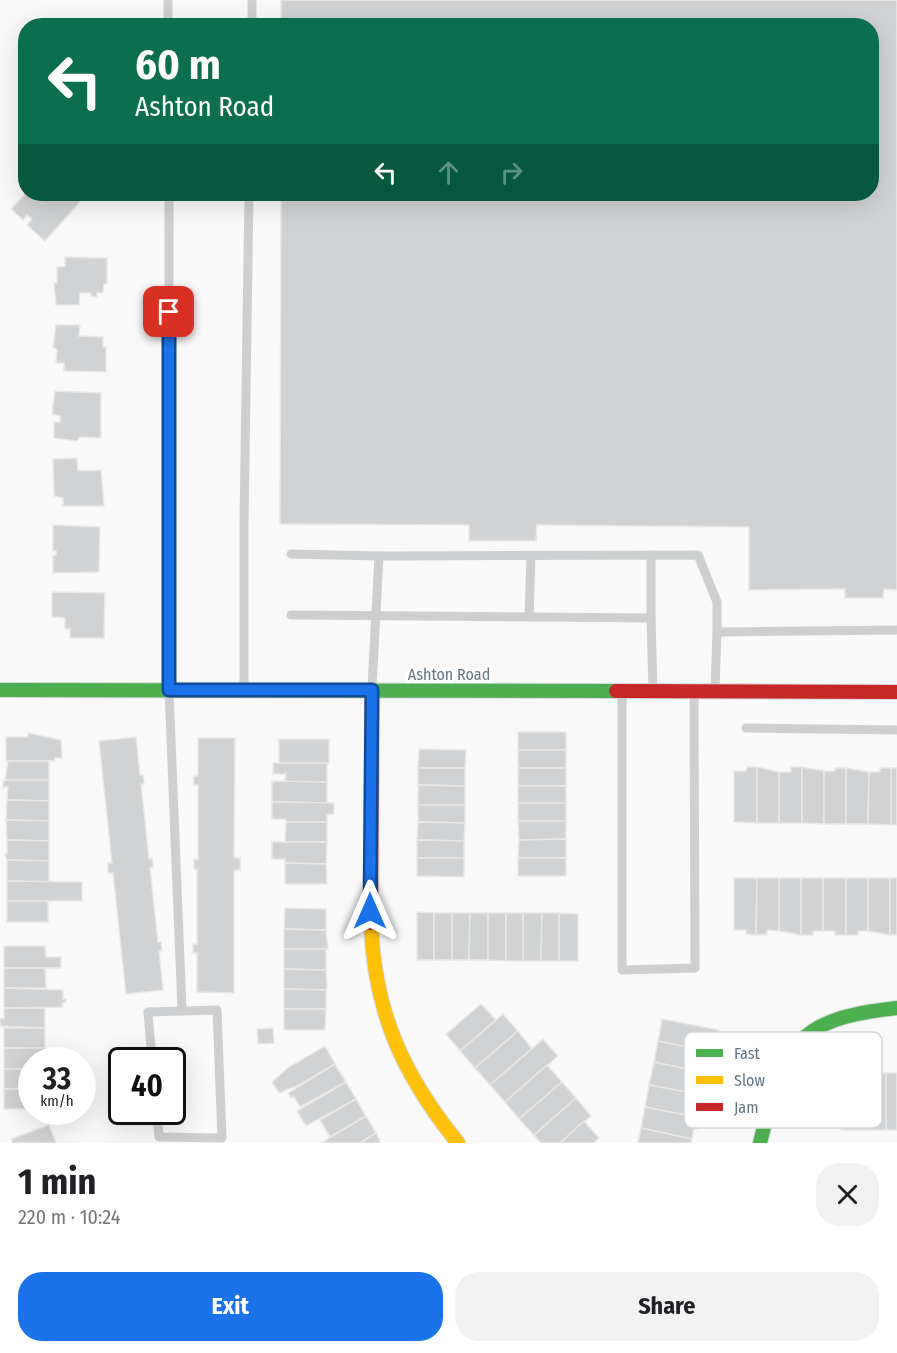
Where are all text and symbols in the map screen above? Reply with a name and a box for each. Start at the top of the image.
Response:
text: 60 m [135,40,221,90]
icon: left [36,42,114,120]
text: Ashton Road [135,91,274,123]
icon: left [369,156,402,189]
icon: ahead [432,156,465,189]
icon: right [495,156,528,189]
pin [143,286,194,337]
icon: arrive [152,295,185,328]
street label: Ashton Road [408,665,490,684]
position arrow [338,879,402,943]
legend [684,1032,882,1128]
text: Fast [734,1044,761,1063]
speed limit sign: 40 [108,1047,186,1125]
text: 33 [43,1061,71,1097]
text: Slow [734,1071,765,1090]
text: km/h [40,1092,74,1110]
text: Jam [734,1098,759,1117]
text: 1 min [18,1160,96,1204]
button: close [816,1163,879,1226]
text: 220 m · 10:24 [18,1205,120,1229]
button: Exit [18,1272,443,1341]
button: Share [455,1272,879,1341]

